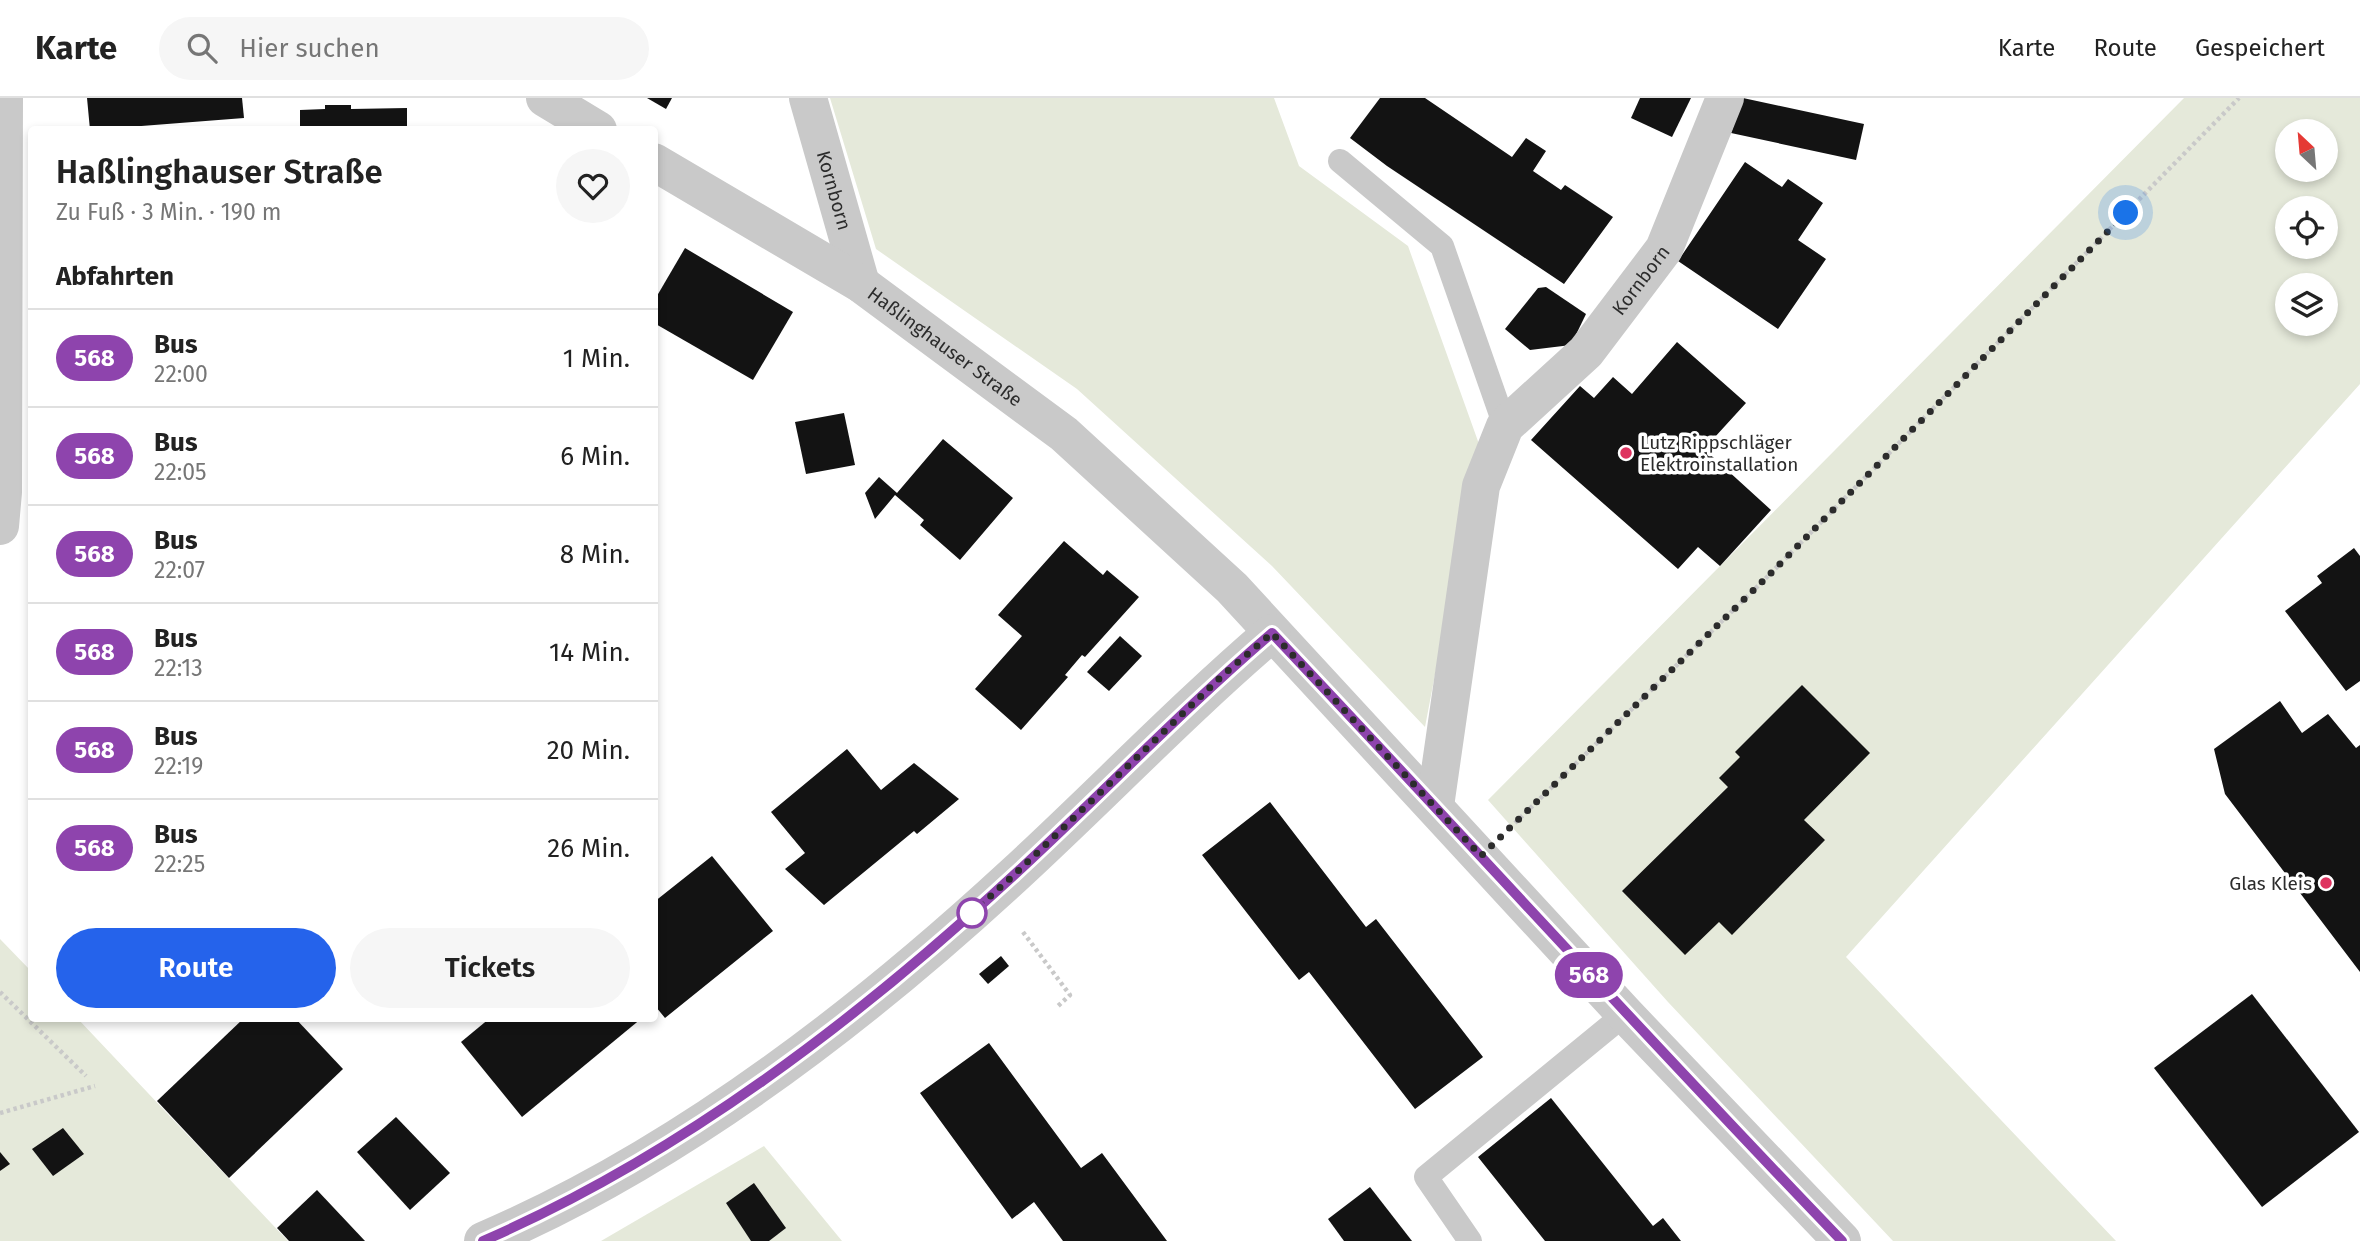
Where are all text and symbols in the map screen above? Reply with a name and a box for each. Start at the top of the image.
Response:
search box [159,17,649,80]
text: Karte [35,28,117,68]
icon: search [183,29,221,67]
text: Hier suchen [239,33,380,64]
text: Karte [1998,34,2055,62]
text: Route [2093,34,2157,62]
text: Gespeichert [2195,34,2325,62]
north arrow [2275,119,2338,182]
map controls [2275,119,2338,336]
street label: Kornborn [812,148,857,233]
button: heart [556,149,630,223]
text: Haßlinghauser Straße [56,152,383,192]
your location [2108,195,2143,230]
button: locate [2275,196,2338,259]
text: Zu Fuß · 3 Min. · 190 m [56,198,282,226]
street label: Kornborn [1607,241,1674,319]
text: Abfahrten [56,261,174,292]
button: layers [2275,273,2338,336]
street label: Haßlinghauser Straße [863,282,1027,411]
text: Bus [154,329,197,360]
text: 1 Min. [563,343,630,374]
text: 568 [74,344,115,372]
text: 22:00 [154,360,208,388]
text: Bus [154,427,197,458]
place label: Lutz Rippschläger Elektroinstallation [1640,431,1798,476]
text: 6 Min. [560,441,630,472]
text: 568 [74,442,115,470]
marker: Lutz Rippschläger Elektroinstallation [1618,445,1634,461]
text: 22:05 [154,458,207,486]
text: Bus [154,525,197,556]
text: 8 Min. [560,539,630,570]
text: 568 [74,540,115,568]
text: 22:07 [154,556,205,584]
text: Bus [154,623,197,654]
text: 14 Min. [549,637,630,668]
text: 568 [74,638,115,666]
text: 22:13 [154,654,203,682]
text: Bus [154,721,197,752]
text: 20 Min. [547,735,630,766]
text: 568 [74,736,115,764]
text: 22:19 [154,752,203,780]
text: Bus [154,819,197,850]
text: 26 Min. [547,833,630,864]
text: 568 [74,834,115,862]
text: 22:25 [154,850,205,878]
place label: Glas Kleis [2229,872,2312,895]
marker: Glas Kleis [2318,875,2334,891]
unlabelled marker [957,898,987,928]
button: Route [56,928,336,1008]
button: Tickets [350,928,630,1008]
line badge: 568 [1549,952,1629,998]
text: 568 [1569,961,1609,989]

